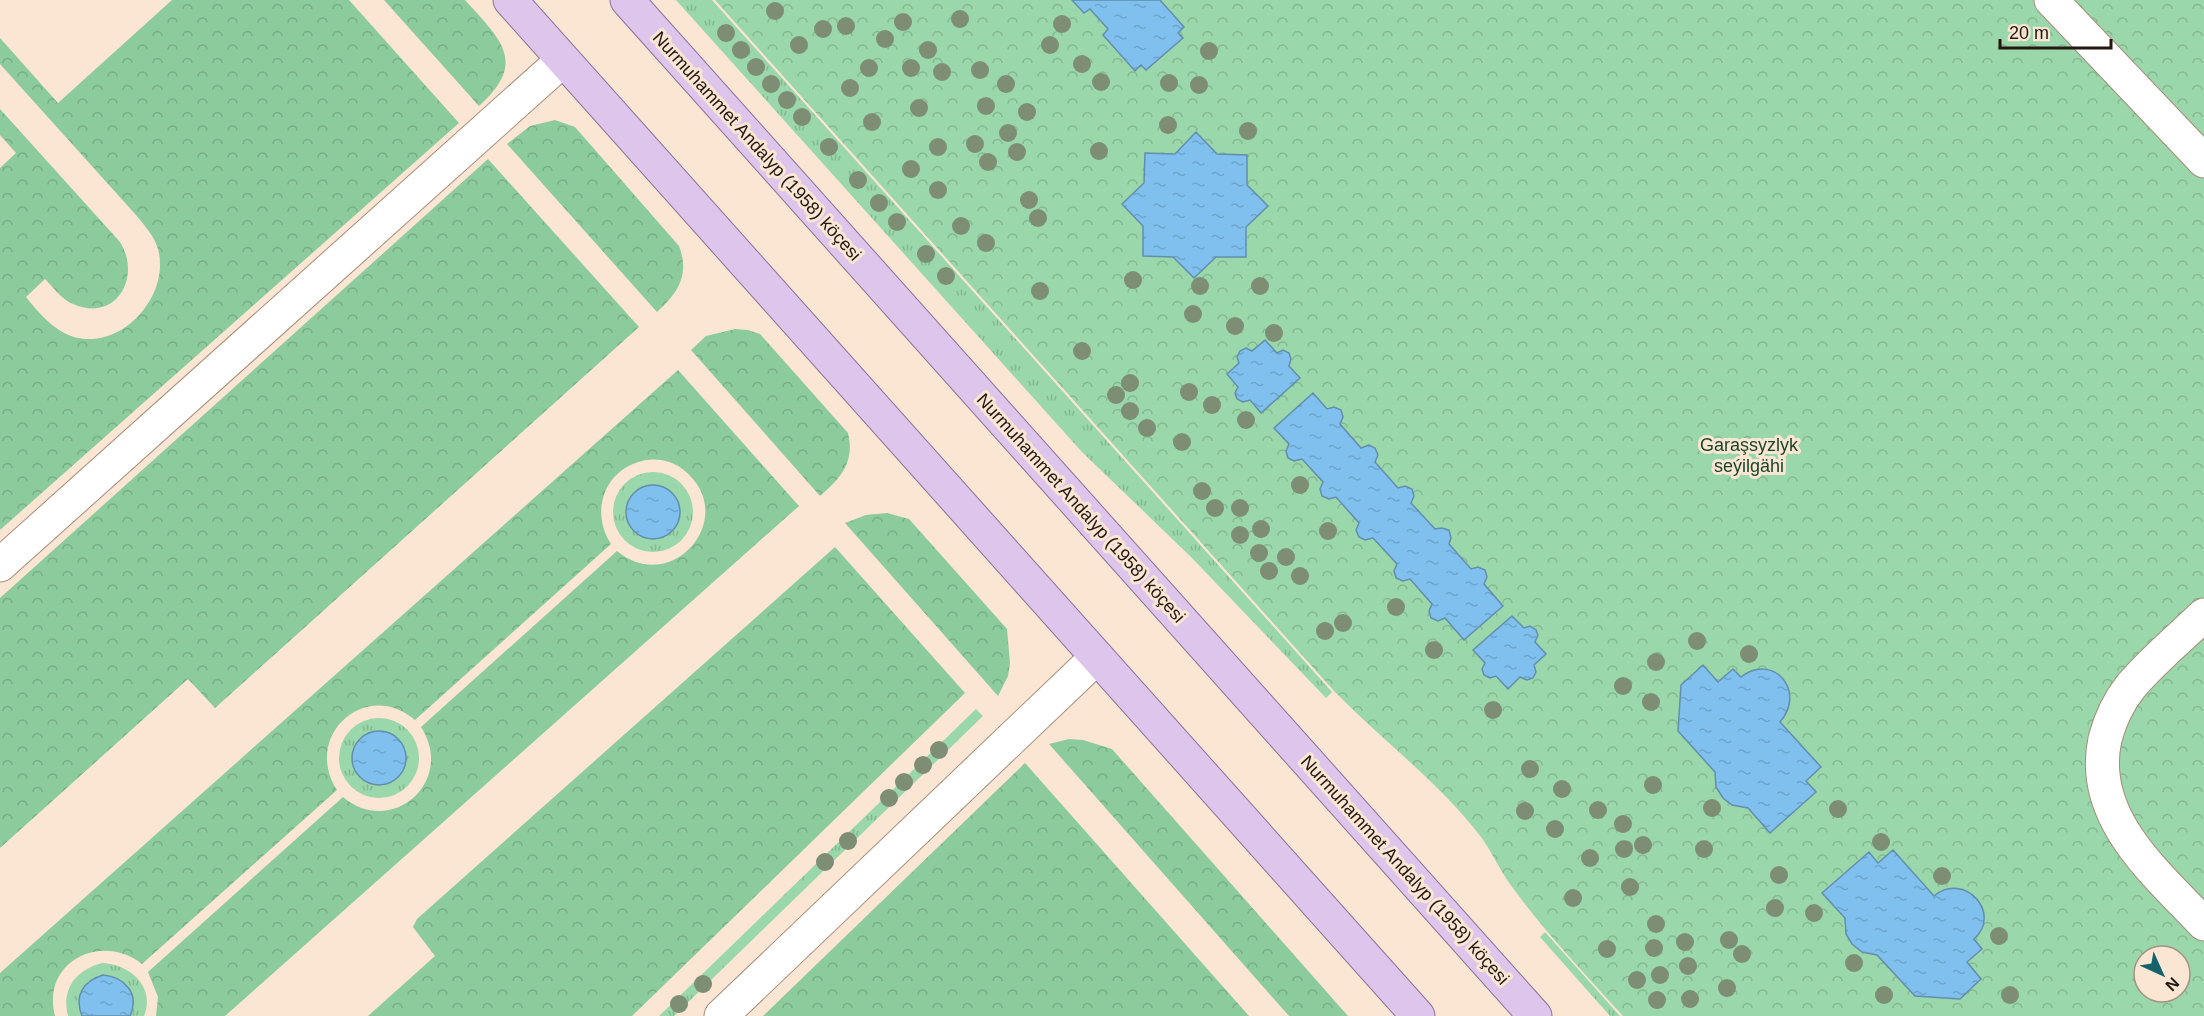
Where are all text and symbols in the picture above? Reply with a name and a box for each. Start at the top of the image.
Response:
scale bar [2000,12,2111,50]
text: 20 m [2009,23,2049,43]
street label: Nurmuhammet Andalyp (1958) köçesi [649,27,865,265]
street label: Nurmuhammet Andalyp (1958) köçesi [973,389,1189,627]
park label: Garaşsyzlyk seýilgähi [1700,435,1799,476]
street label: Nurmuhammet Andalyp (1958) köçesi [1297,751,1513,989]
north arrow [2132,944,2192,1004]
text: N [2162,974,2182,994]

